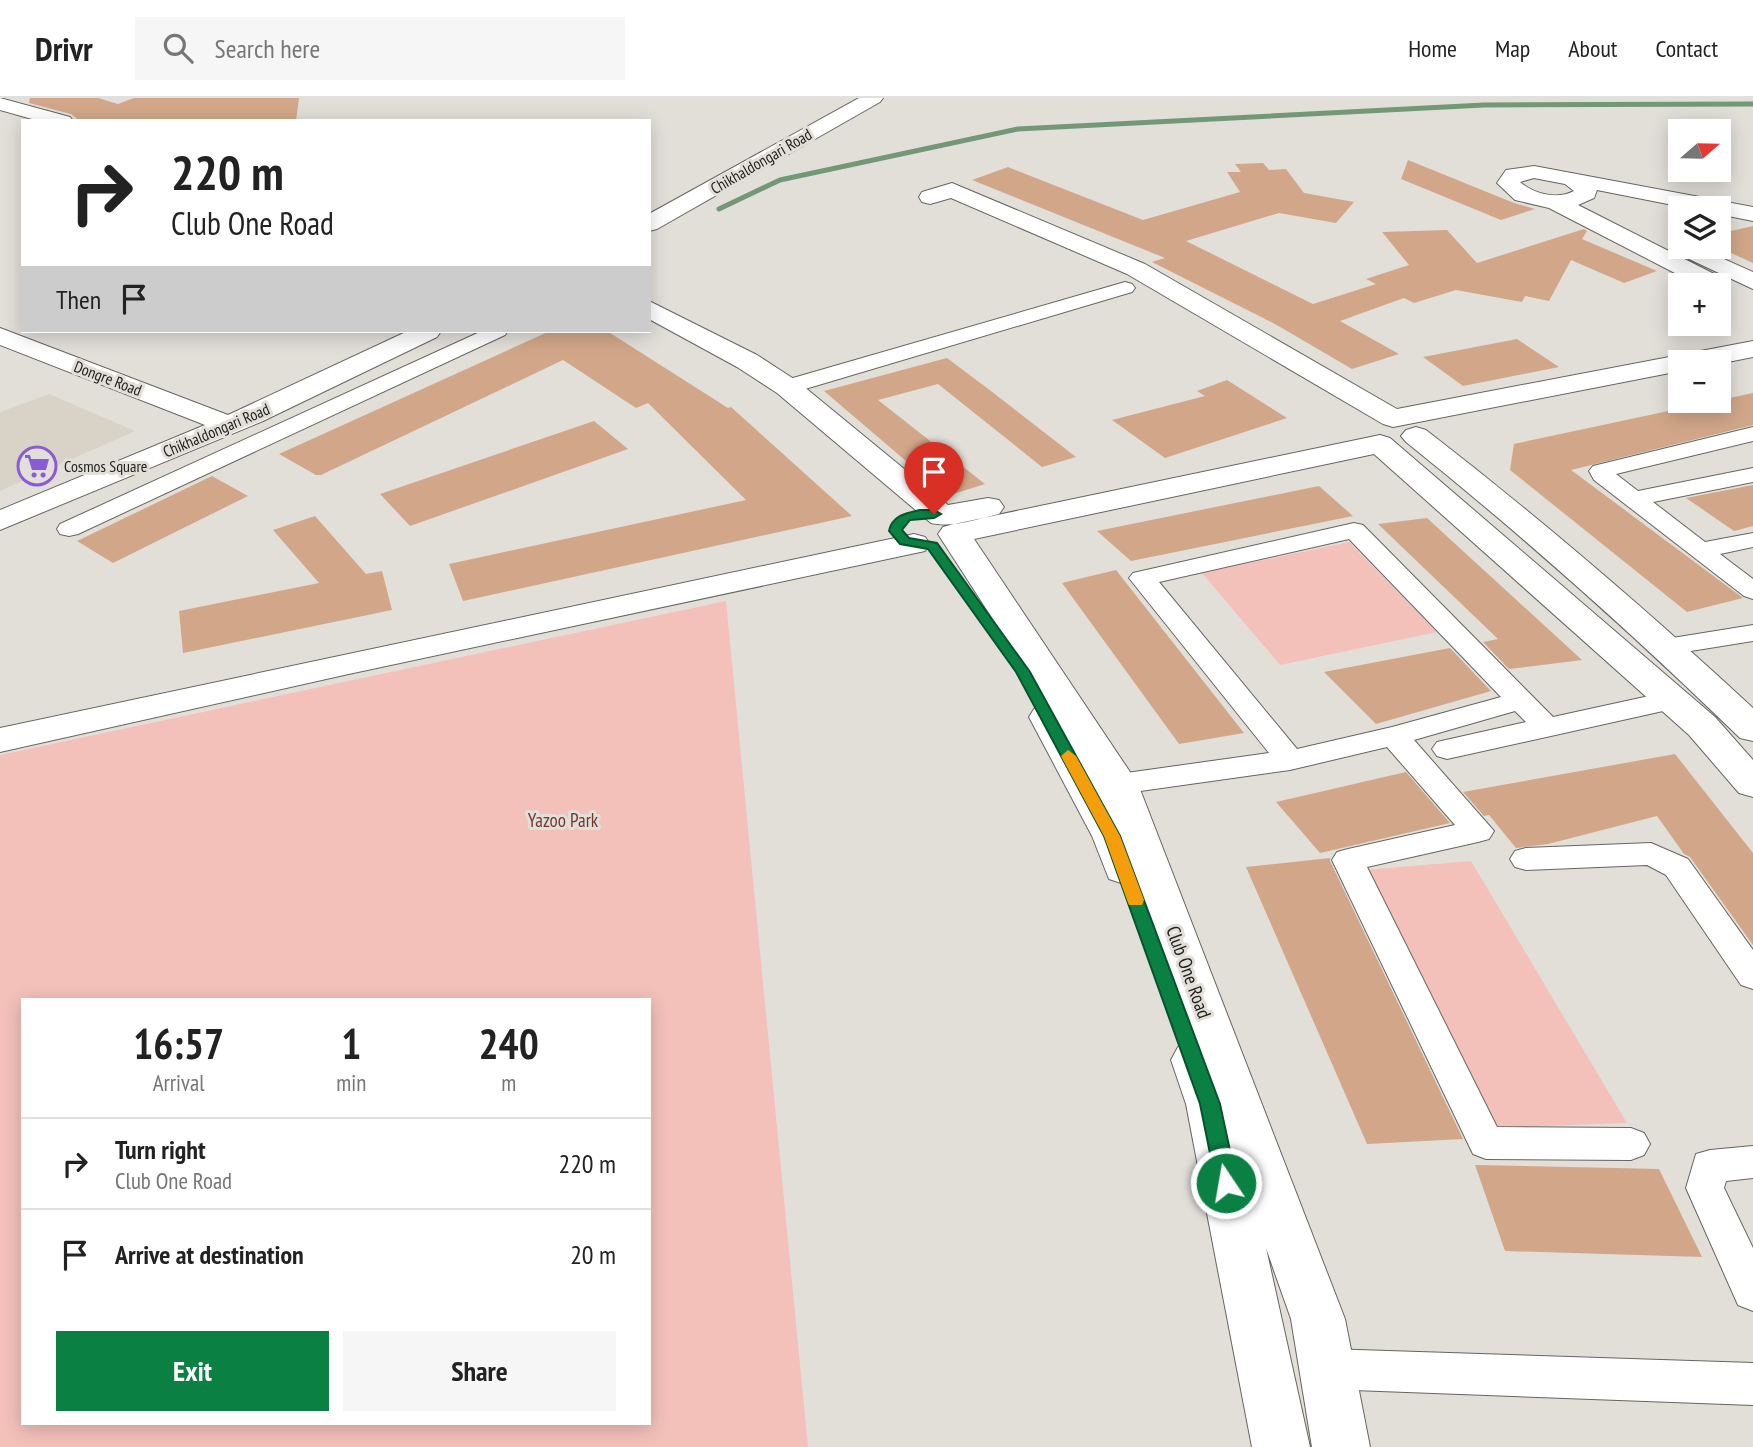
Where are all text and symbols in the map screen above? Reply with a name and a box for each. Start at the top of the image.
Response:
search box [135,17,625,80]
text: Drivr [35,27,93,70]
icon: search [159,29,197,67]
text: Search here [215,32,320,65]
text: Home [1408,33,1457,64]
text: Map [1495,33,1530,64]
text: About [1568,33,1617,64]
text: Contact [1655,33,1718,64]
north arrow [1668,119,1731,182]
map controls [1668,119,1731,413]
street label: Chikhaldongari Road [707,124,815,198]
text: 220 m [171,140,284,204]
icon: right [56,147,147,238]
button: layers [1668,196,1731,259]
text: Club One Road [171,202,334,244]
button: + [1668,273,1731,336]
icon: arrive [115,280,153,318]
text: Then [56,283,101,316]
button: − [1668,350,1731,413]
street label: Dongre Road [71,356,145,400]
street label: Chikhaldongari Road [160,399,272,461]
pin [904,442,964,514]
supermarket icon: Cosmos Square [16,445,58,487]
icon: arrive [915,453,953,491]
place label: Cosmos Square [64,456,147,476]
park label: Yazoo Park [528,808,599,832]
street label: Club One Road [1161,922,1217,1022]
text: 16:57 [133,1016,224,1071]
text: 1 [341,1016,361,1071]
text: 240 [479,1016,539,1071]
text: Arrival [153,1068,205,1097]
text: min [336,1068,366,1097]
text: m [501,1068,516,1097]
text: Turn right [115,1133,206,1166]
icon: right [56,1145,94,1183]
position arrow [1189,1146,1263,1220]
text: 220 m [558,1147,616,1180]
text: Club One Road [115,1166,232,1195]
icon: arrive [56,1236,94,1274]
text: Arrive at destination [115,1238,304,1271]
text: 20 m [570,1238,616,1271]
button: Exit [56,1331,329,1411]
button: Share [343,1331,616,1411]

